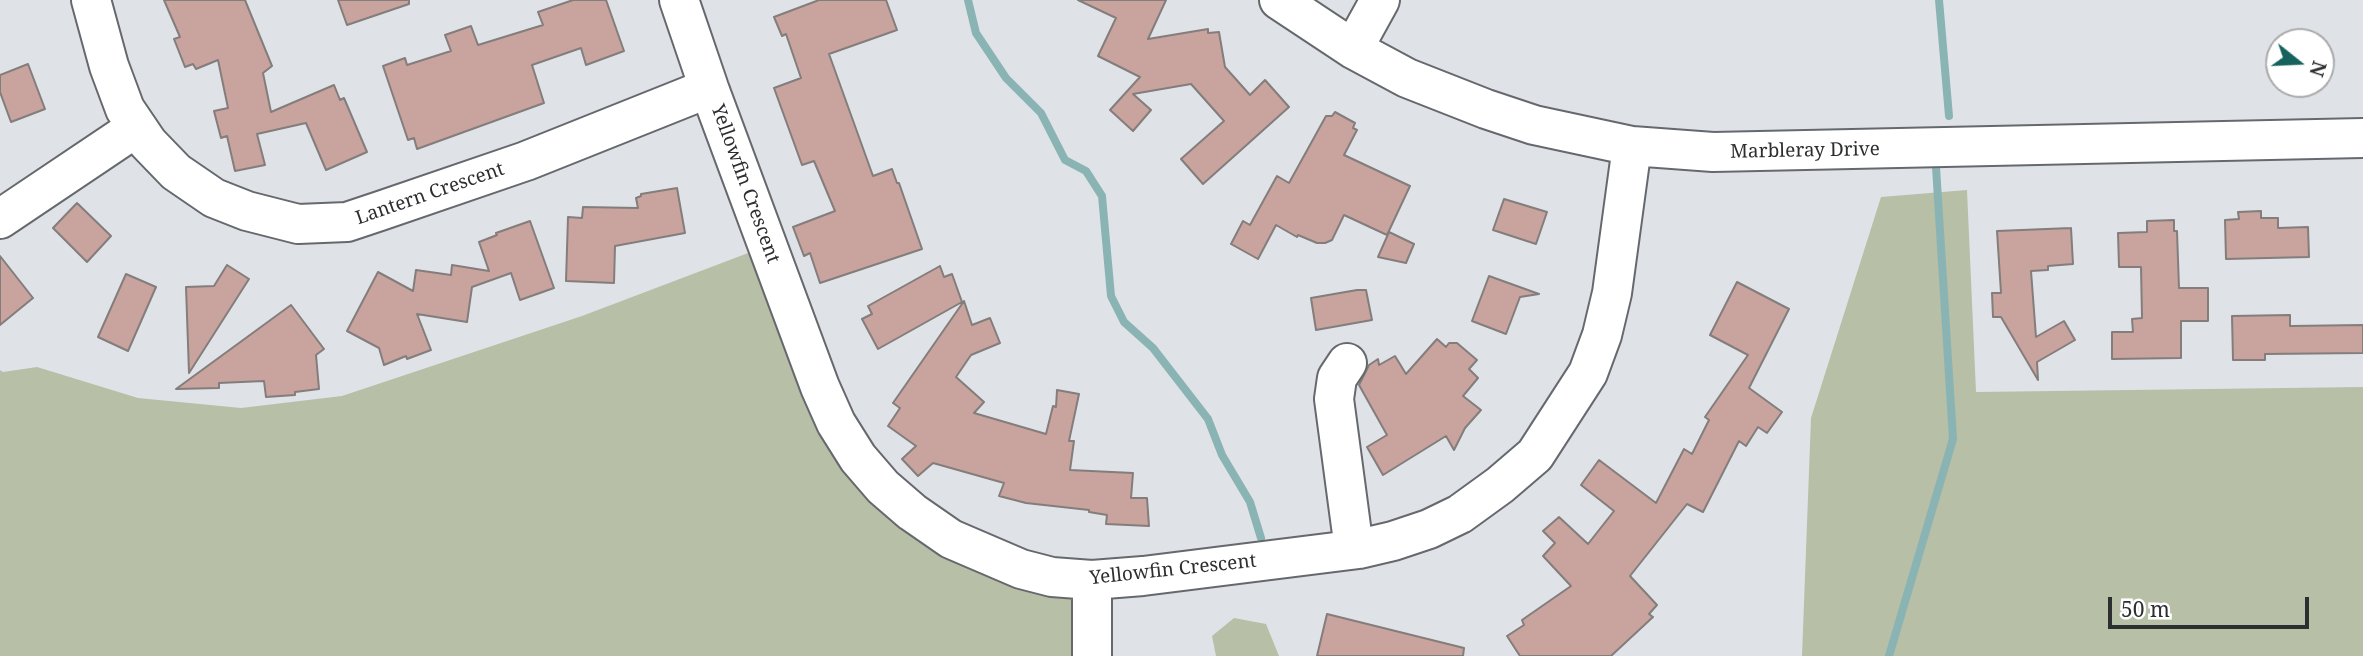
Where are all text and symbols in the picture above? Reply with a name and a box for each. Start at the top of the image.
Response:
north arrow [2265,28,2335,98]
text: N [2303,58,2333,80]
street label: Yellowfin Crescent [706,101,784,267]
street label: Marbleray Drive [1730,138,1880,164]
street label: Lantern Crescent [353,158,507,230]
street label: Yellowfin Crescent [1089,550,1257,590]
scale bar [2111,582,2312,626]
text: 50 m [2121,595,2170,623]

